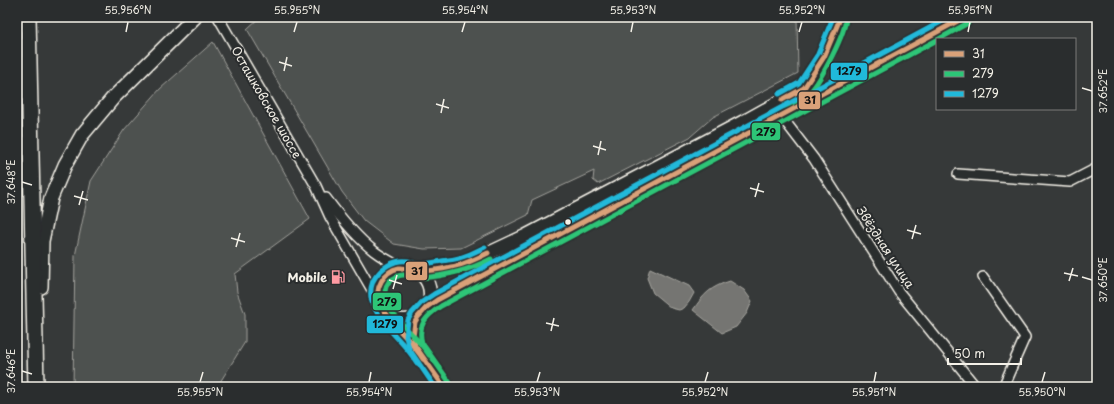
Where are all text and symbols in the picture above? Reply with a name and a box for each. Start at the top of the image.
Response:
text: 55.956°N [105,2,152,17]
text: 55.955°N [274,2,321,17]
text: 55.954°N [442,2,489,17]
text: 55.953°N [610,2,656,17]
text: 55.952°N [779,2,826,17]
text: 55.951°N [948,2,993,17]
legend [936,38,1076,110]
street label: Осташковское шоссе [228,43,306,161]
text: 31 [972,44,985,62]
line badge: 1279 [830,62,868,81]
text: 1279 [836,62,862,79]
text: 279 [972,64,994,82]
text: 37.652°E [1095,69,1110,113]
text: 1279 [972,84,999,102]
line badge: 31 [798,91,821,110]
text: 31 [804,91,816,108]
line badge: 279 [751,122,781,141]
text: 279 [756,123,777,140]
text: 37.648°E [3,160,18,204]
street label: Звёздная улица [853,202,920,292]
unlabelled marker [563,217,573,227]
text: 37.650°E [1095,257,1110,303]
line badge: 31 [405,261,428,281]
text: 31 [411,262,423,279]
place label: Mobile [287,268,327,286]
fuel station icon: Mobile [330,269,346,285]
line badge: 279 [372,292,402,311]
text: 279 [377,293,398,310]
line badge: 1279 [366,315,404,334]
text: 1279 [372,315,398,332]
scale bar [948,340,1021,366]
text: 50 m [954,344,985,362]
text: 37.646°E [3,349,18,393]
text: 55.955°N [177,384,224,399]
text: 55.954°N [346,384,393,399]
text: 55.953°N [514,384,560,399]
text: 55.952°N [682,384,729,399]
text: 55.951°N [852,384,897,399]
text: 55.950°N [1018,384,1066,399]

